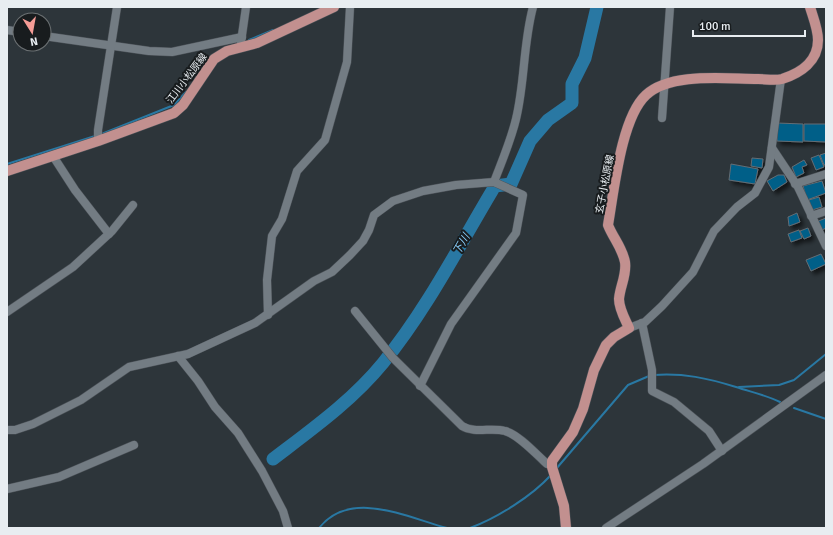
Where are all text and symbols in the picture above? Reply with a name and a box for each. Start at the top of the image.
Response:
north arrow [12,12,52,52]
scale bar [693,12,805,38]
text: 100 m [699,19,731,34]
text: N [29,34,39,48]
street label: 江川小松原線 [164,51,210,106]
street label: 玄子小松原線 [593,154,617,215]
water label: 下川 [450,231,473,257]

